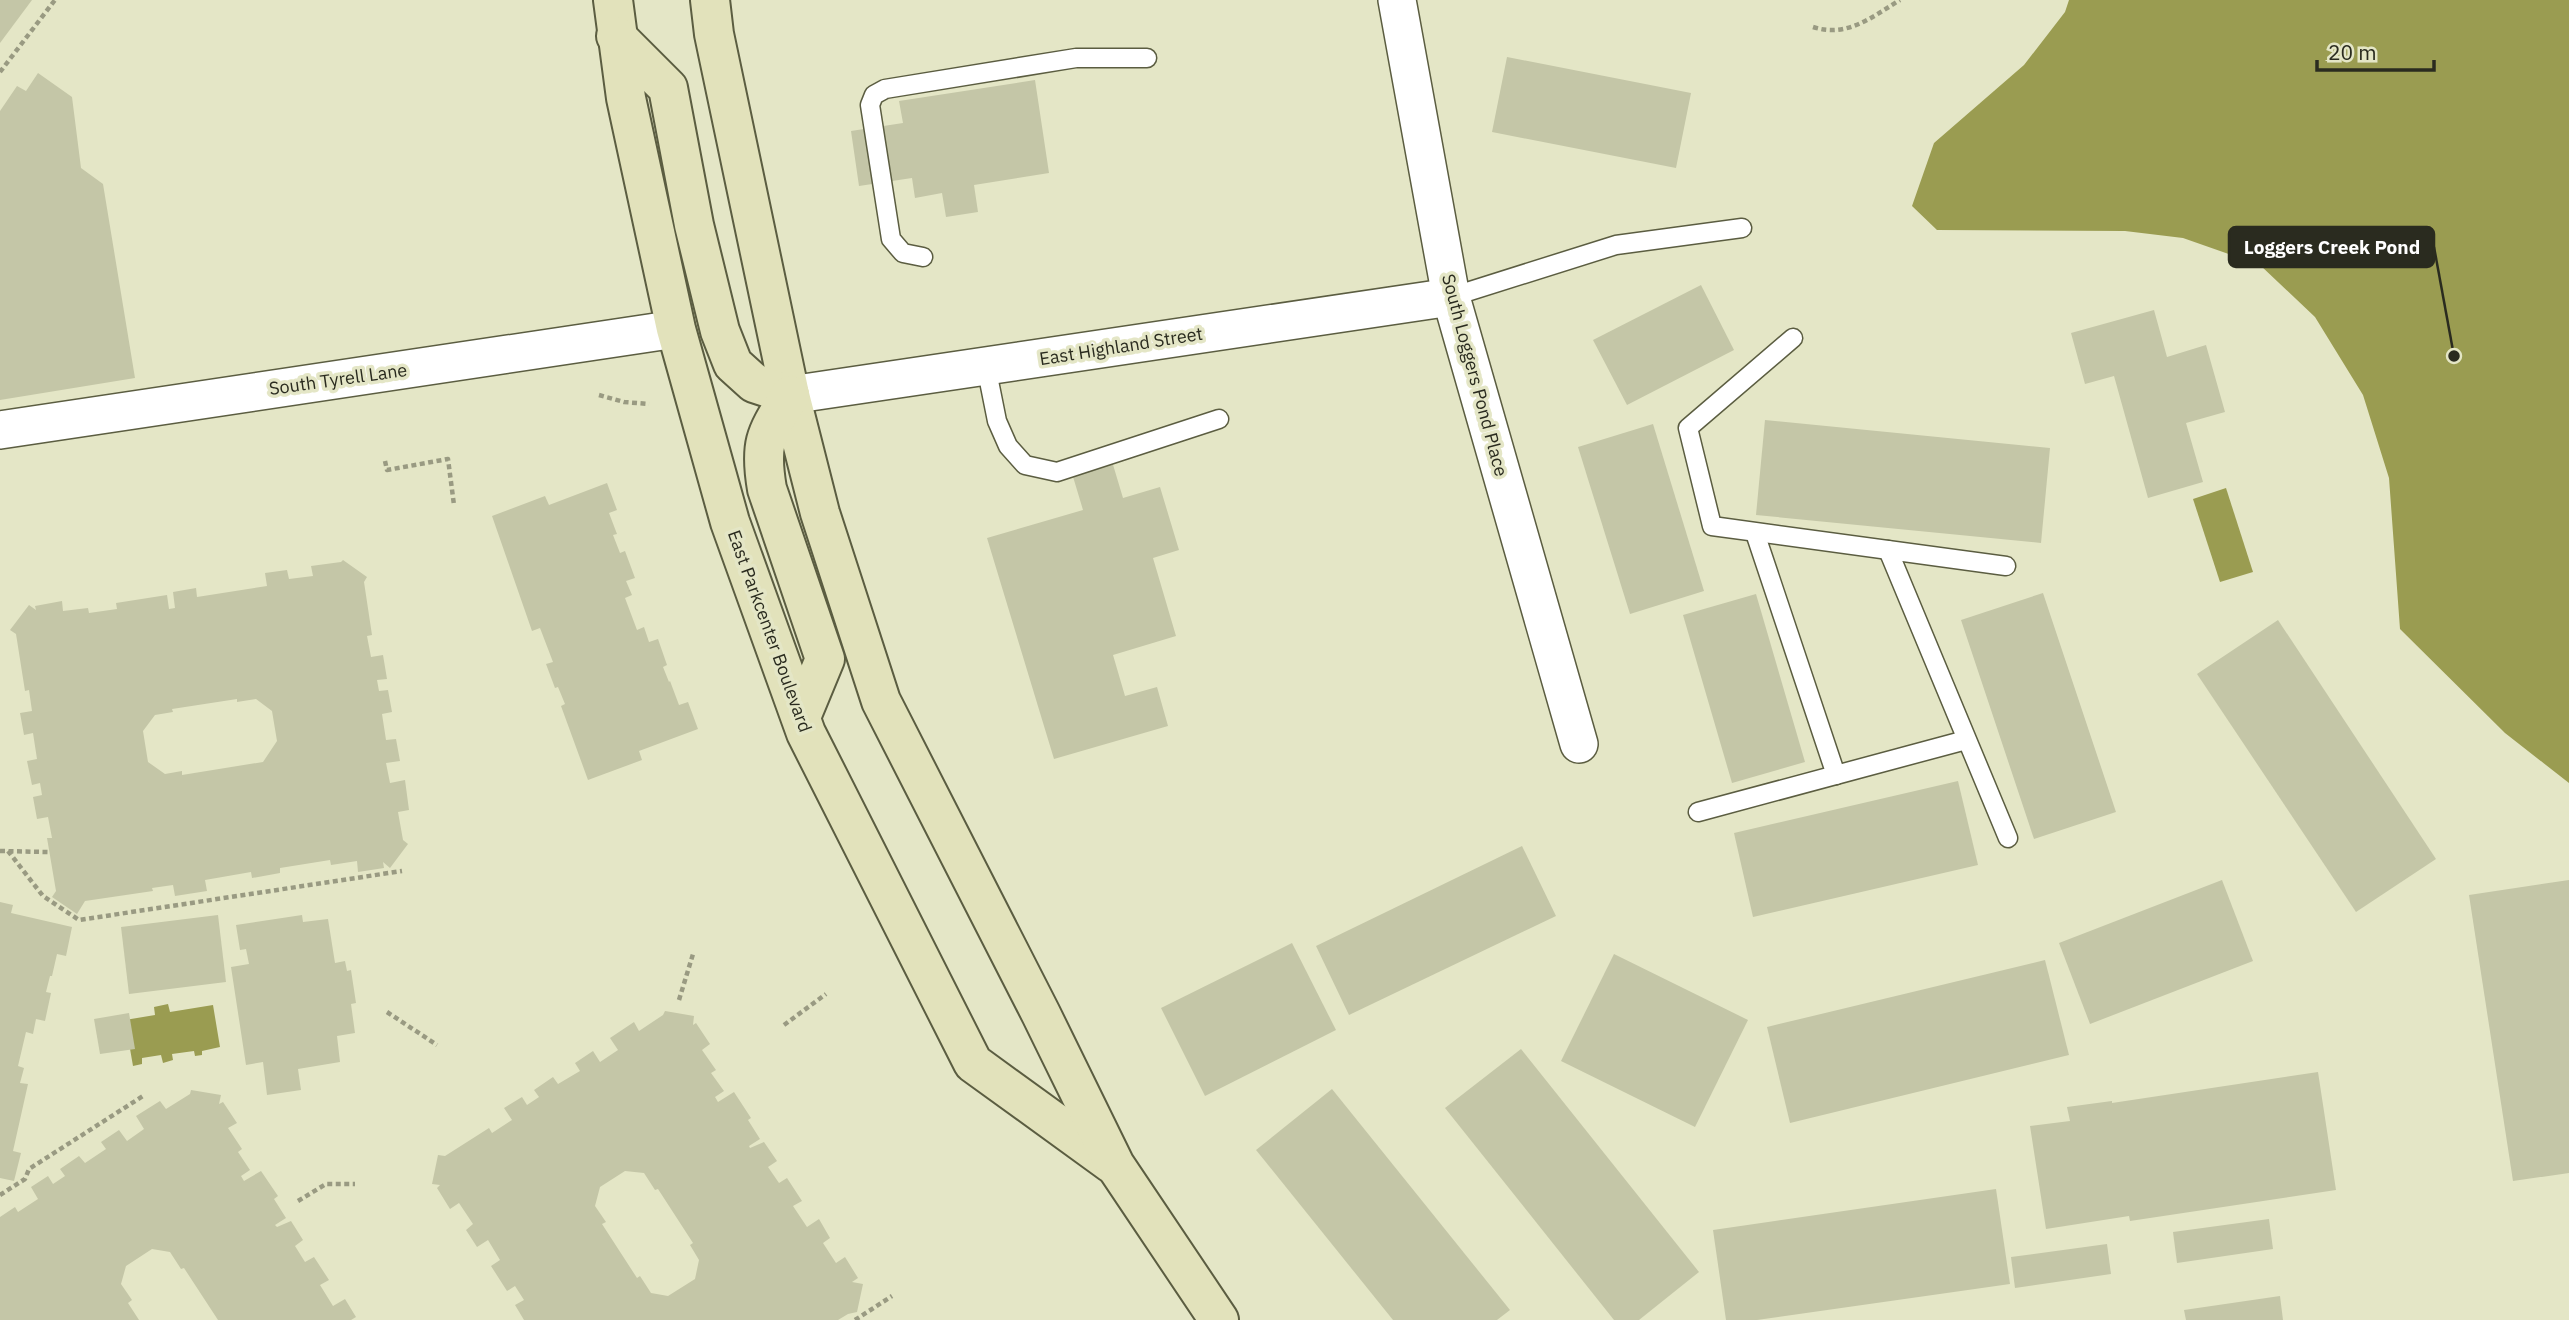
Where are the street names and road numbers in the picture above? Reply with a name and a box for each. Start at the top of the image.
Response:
street label: South Loggers Pond Place [1437,271,1513,479]
street label: East Highland Street [1038,322,1204,370]
street label: South Tyrell Lane [267,358,409,400]
street label: East Parkcenter Boulevard [723,527,817,735]

